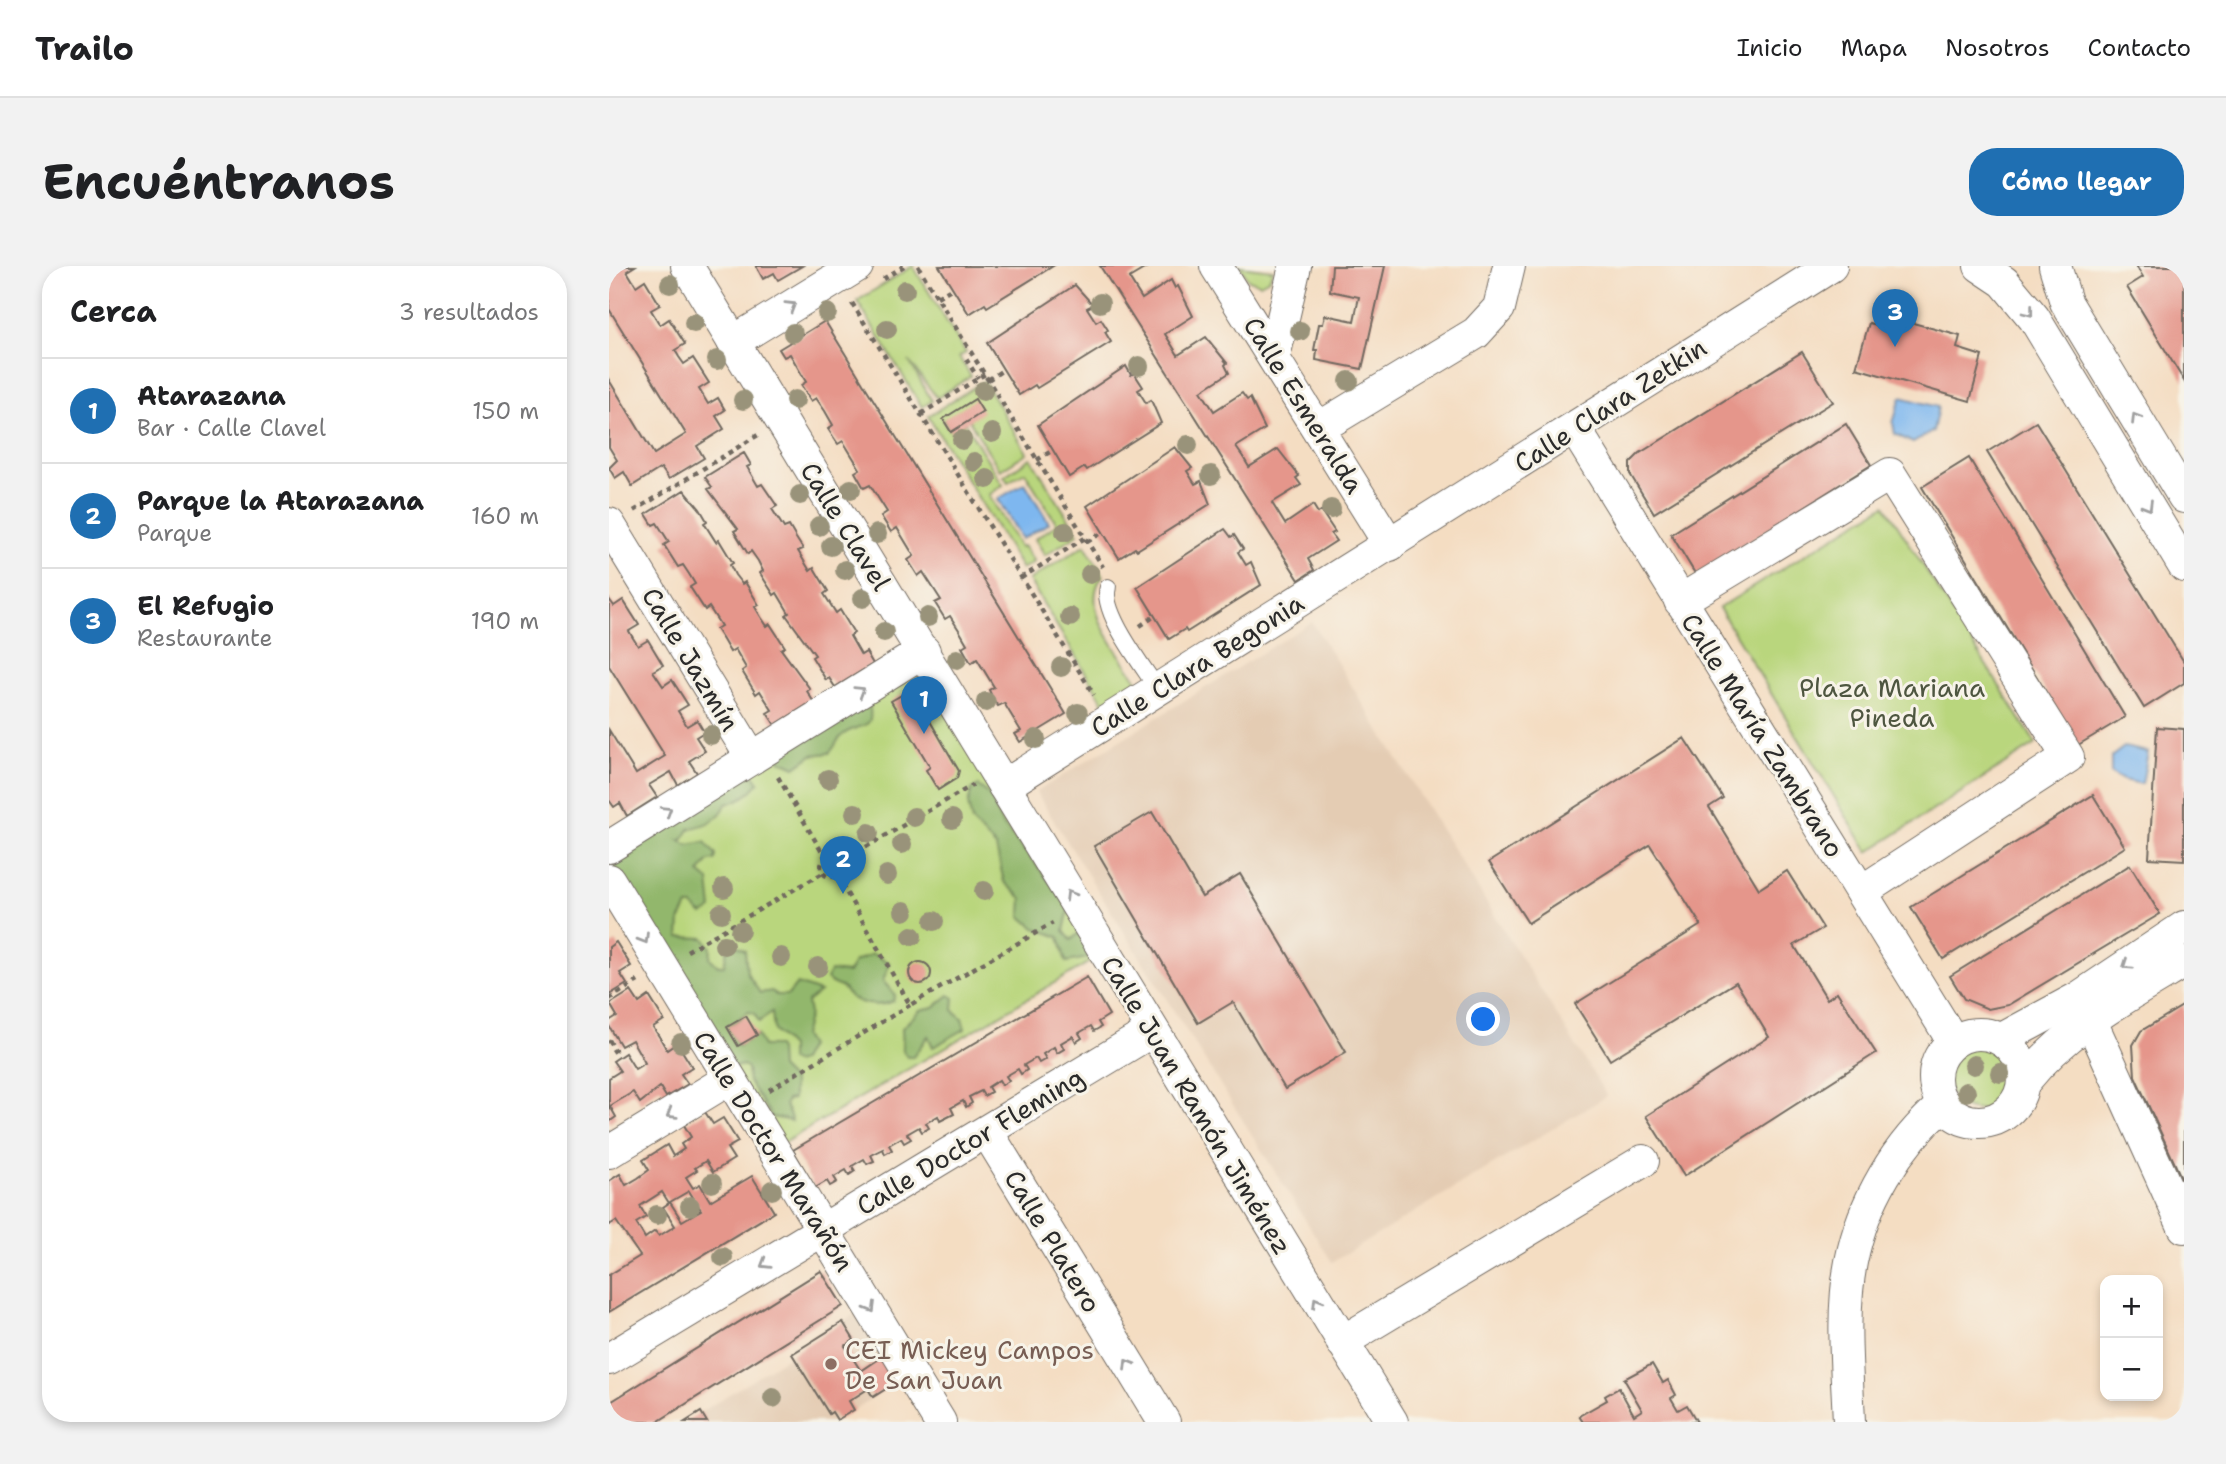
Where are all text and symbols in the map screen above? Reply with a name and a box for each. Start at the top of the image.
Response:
text: Trailo [35,26,134,71]
text: Inicio [1737,32,1803,64]
text: Mapa [1841,32,1907,64]
text: Nosotros [1945,32,2050,64]
text: Contacto [2088,32,2191,64]
button: Cómo llegar [1969,148,2184,216]
text: Encuéntranos [42,149,395,215]
pin: 3 [1872,289,1918,347]
text: Cerca [70,291,157,332]
text: 3 resultados [399,297,539,327]
one-way arrow [783,302,796,315]
one-way arrow [2021,304,2033,317]
street label: Calle Esmeralda [1236,310,1372,500]
street label: Calle Clara Zetkin [1507,330,1713,480]
text: Atarazana [137,378,286,413]
text: 1 [88,396,98,426]
text: 150 m [472,396,539,426]
text: Bar · Calle Clavel [137,413,326,443]
one-way arrow [2131,413,2144,426]
street label: Calle Clavel [793,455,899,597]
text: Parque la Atarazana [137,483,424,518]
one-way arrow [2139,499,2152,512]
text: 2 [85,501,101,531]
text: 160 m [471,501,539,531]
text: Parque [137,518,212,548]
street label: Calle Jazmín [634,580,748,738]
street label: Calle Clara Begonia [1084,585,1310,745]
text: El Refugio [137,588,274,623]
text: 3 [85,606,101,636]
text: 190 m [471,606,539,636]
street label: Calle María Zambrano [1674,606,1852,864]
text: Restaurante [137,623,272,653]
park label: Plaza Mariana Pineda [1799,670,1985,735]
pin: 1 [901,676,947,734]
one-way arrow [853,687,866,700]
one-way arrow [659,807,672,820]
pin: 2 [820,836,866,894]
one-way arrow [1065,889,1078,902]
one-way arrow [636,931,649,944]
street label: Calle Juan Ramón Jiménez [1094,949,1300,1261]
one-way arrow [2122,957,2135,969]
your location [1466,1002,1500,1036]
street label: Calle Doctor Marañón [686,1024,862,1278]
street label: Calle Doctor Fleming [850,1059,1090,1223]
one-way arrow [665,1106,678,1119]
street label: Calle Platero [997,1163,1109,1319]
one-way arrow [759,1255,772,1268]
map controls [2100,1275,2163,1401]
button: + [2100,1275,2163,1338]
one-way arrow [1312,1296,1325,1309]
one-way arrow [862,1300,875,1313]
place label: CEI Mickey Campos De San Juan [845,1332,1094,1397]
button: − [2100,1338,2163,1401]
marker: CEI Mickey Campos De San Juan [823,1356,839,1372]
one-way arrow [1124,1358,1137,1371]

